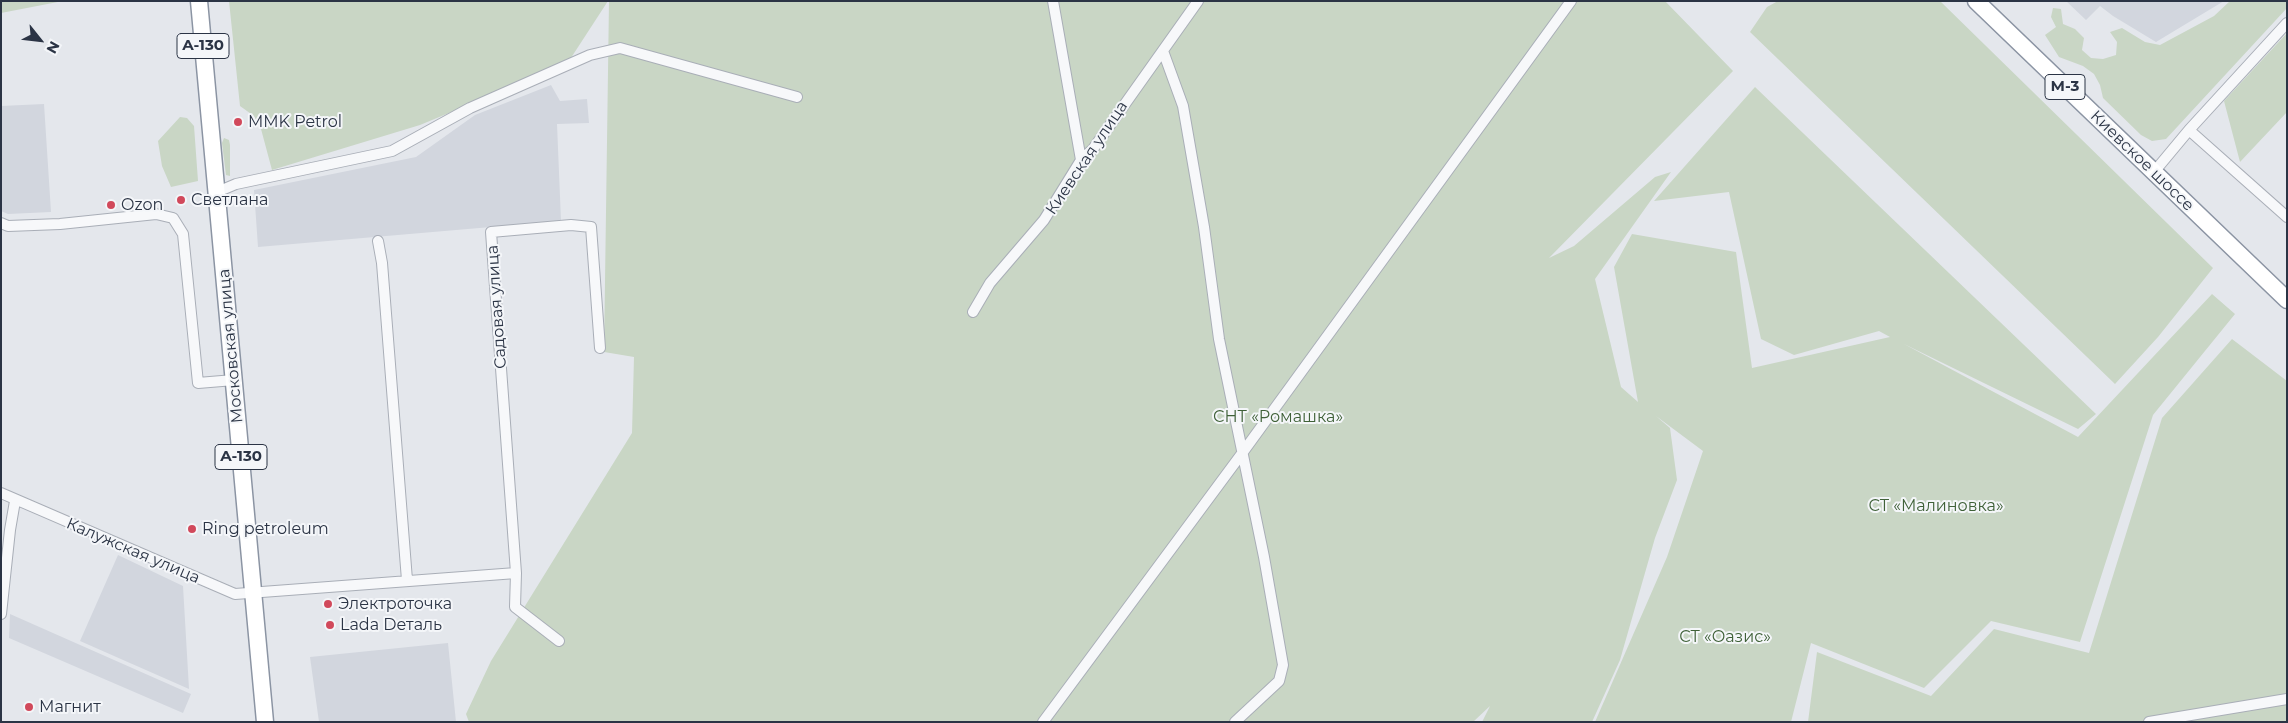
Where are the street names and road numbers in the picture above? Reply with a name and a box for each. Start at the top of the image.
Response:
road number: А-130 [177,34,229,58]
road number: М-3 [2045,74,2085,100]
street label: Киевская улица [1042,97,1132,219]
street label: Киевское шоссе [2086,107,2198,215]
street label: Садовая улица [483,244,511,370]
street label: Московская улица [215,268,247,424]
road number: А-130 [215,444,267,470]
street label: Калужская улица [63,514,203,588]

